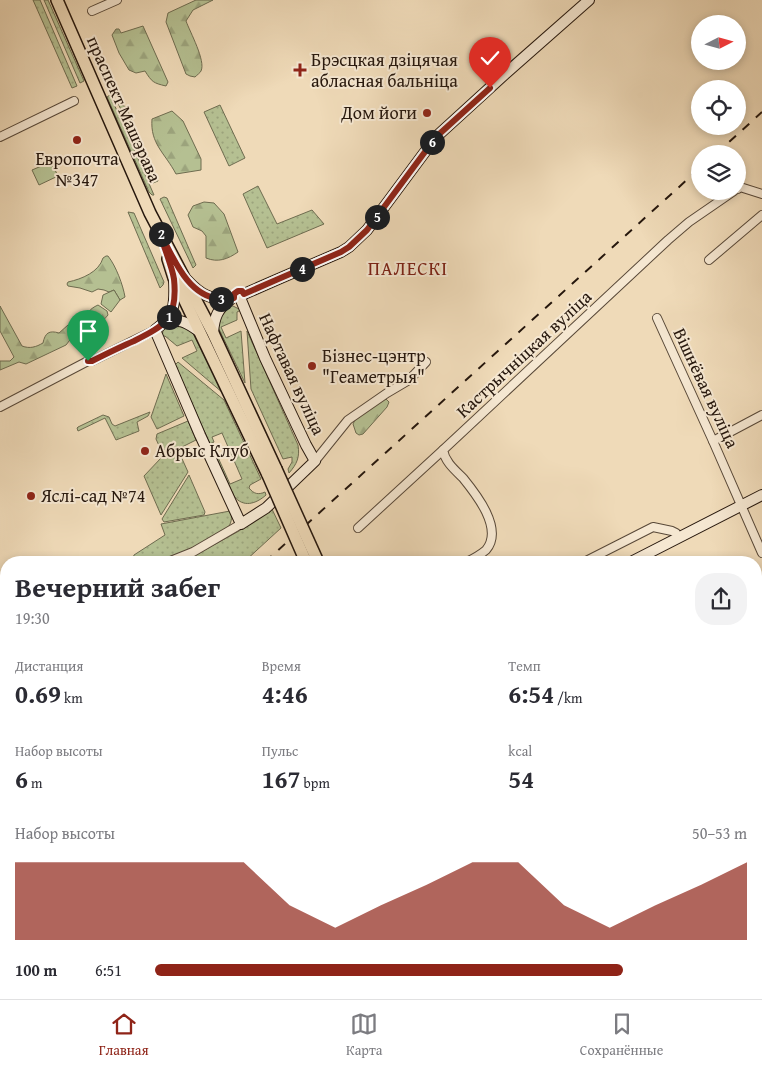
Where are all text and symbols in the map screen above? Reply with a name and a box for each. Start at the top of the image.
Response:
north arrow [691,15,746,70]
map controls [691,15,746,200]
street label: праспект Машэрава [80,31,169,187]
pin [469,37,511,88]
icon: check [476,44,504,72]
place label: Брэсцкая дзіцячая абласная бальніца [311,46,458,94]
marker: Брэсцкая дзіцячая абласная бальніца [293,63,307,77]
button: locate [691,80,746,135]
place label: Дом йоги [340,99,417,126]
marker: Дом йоги [421,107,433,119]
pin: 6 [420,130,444,154]
text: 6 [429,132,436,152]
marker: Европочта №347 [71,134,83,146]
place label: Европочта №347 [35,145,119,193]
button: layers [691,145,746,200]
pin: 5 [364,204,390,230]
text: 5 [374,207,381,227]
pin: 2 [148,222,174,246]
text: 2 [158,224,165,244]
district label: ПАЛЕСКІ [368,254,448,282]
pin: 4 [290,256,314,282]
text: 4 [299,259,306,279]
street label: Кастрычніцкая вуліца [450,283,598,424]
pin: 3 [208,286,234,312]
text: 3 [218,289,225,309]
pin: 1 [156,304,182,330]
text: 1 [166,307,173,327]
street label: Нафтавая вуліца [252,308,333,440]
pin [67,310,109,361]
icon: arrive [74,317,102,345]
street label: Вішнёвая вуліца [667,323,746,453]
place label: Бізнес-цэнтр "Геаметрыя" [322,342,426,390]
marker: Бізнес-цэнтр "Геаметрыя" [306,360,318,372]
place label: Абрыс Клуб [155,437,249,464]
marker: Абрыс Клуб [139,445,151,457]
place label: Яслі-сад №74 [40,482,145,509]
marker: Яслі-сад №74 [25,490,37,502]
text: Вечерний забег [15,566,220,607]
button: share [695,573,747,625]
text: 19:30 [15,606,50,630]
text: Дистанция [15,656,83,676]
text: Время [262,656,301,676]
text: Темп [508,656,541,676]
text: 0.69 [15,676,61,712]
text: 4:46 [262,676,308,712]
text: 6:54 [508,676,554,712]
text: km [61,688,83,708]
text: /km [554,688,583,708]
text: Набор высоты [15,741,102,761]
text: Пульс [262,741,298,761]
text: kcal [508,741,532,761]
text: 6 [15,761,28,797]
text: 167 [262,761,301,797]
text: 54 [508,761,534,797]
text: m [28,773,42,793]
text: bpm [301,773,330,793]
text: Набор высоты [15,821,115,845]
text: 50–53 m [692,821,747,845]
text: 100 m [15,958,57,982]
text: 6:51 [95,958,122,982]
tab: Главная [99,1010,149,1060]
tab: Карта [346,1010,382,1060]
tab: Сохранённые [580,1010,663,1060]

